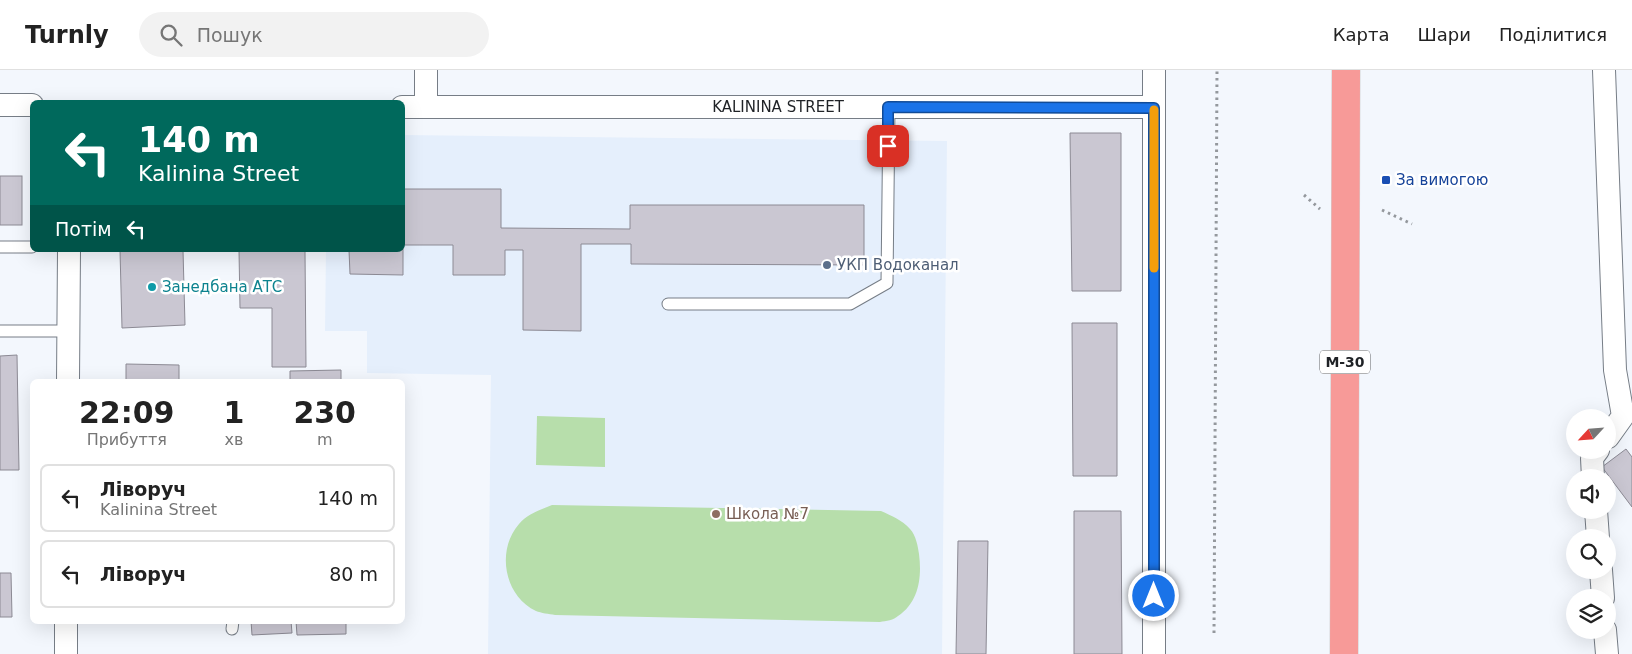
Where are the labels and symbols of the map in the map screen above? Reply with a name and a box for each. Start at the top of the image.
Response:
street label: KALININA STREET [712,98,845,116]
pin [867,125,909,167]
place label: За вимогою [1396,171,1488,189]
marker: За вимогою [1380,174,1392,186]
place label: УКП Водоканал [837,256,959,274]
marker: УКП Водоканал [821,259,833,271]
place label: Занедбана АТС [162,278,282,296]
marker: Занедбана АТС [146,281,158,293]
road number: М-30 [1320,350,1370,374]
north arrow [1566,409,1616,459]
place label: Школа №7 [726,505,809,523]
marker: Школа №7 [710,508,722,520]
position arrow [1127,569,1179,621]

